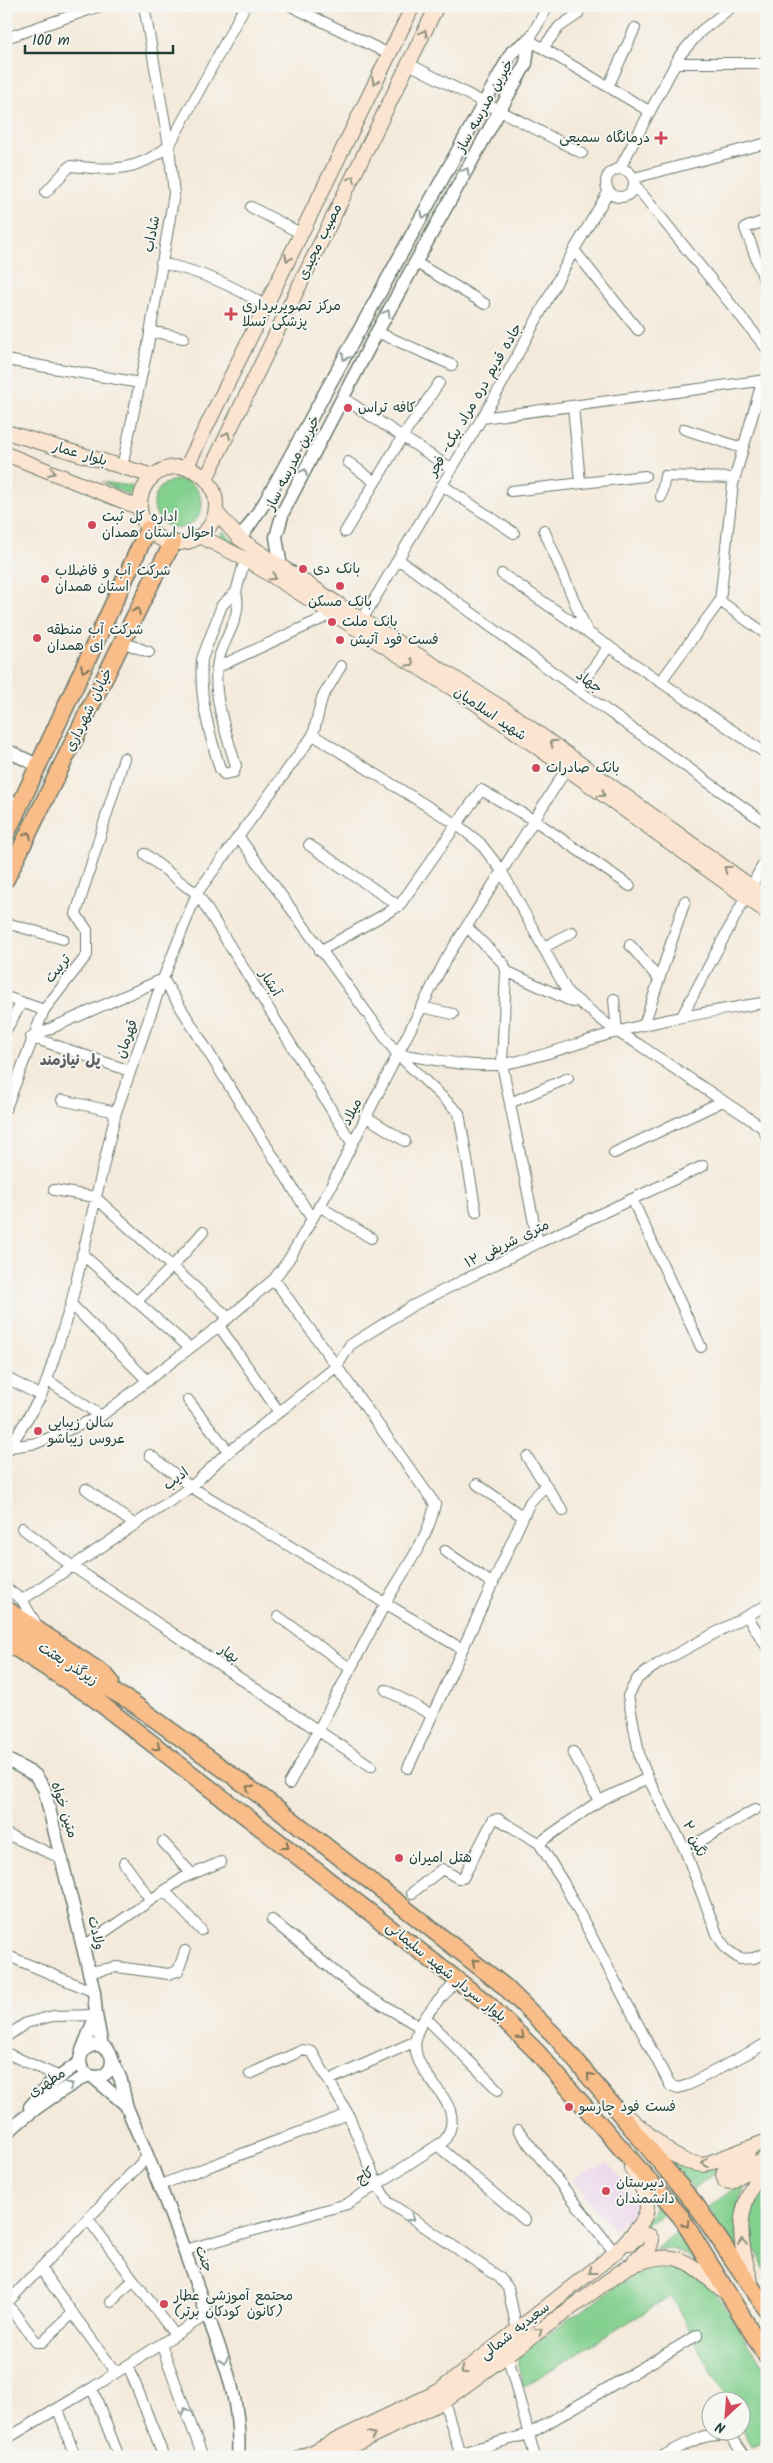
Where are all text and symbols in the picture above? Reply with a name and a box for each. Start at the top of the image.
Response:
scale bar [25,22,172,54]
text: 100 m [32,29,70,53]
one-way arrow [418,29,428,38]
street label: خیرین مدرسه ساز [450,55,520,158]
one-way arrow [371,76,381,85]
place label: درمانگاه سمیعی [559,127,650,149]
marker: درمانگاه سمیعی [654,131,668,145]
one-way arrow [460,167,470,176]
one-way arrow [346,175,356,184]
street label: مصیب مجیدی [292,200,348,284]
one-way arrow [420,210,430,219]
street label: شاداب [138,214,166,254]
one-way arrow [283,253,294,262]
place label: مرکز تصویربرداری پزشکی تسلا [242,295,341,333]
marker: مرکز تصویربرداری پزشکی تسلا [224,307,238,321]
one-way arrow [381,309,391,318]
street label: جاده قدیم دره مراد بیک- فجر [421,319,528,482]
one-way arrow [341,352,351,361]
place label: کافه تراس [358,397,416,419]
marker: کافه تراس [342,402,354,414]
street label: خیرین مدرسه ساز [259,412,326,515]
one-way arrow [221,431,232,440]
street label: بلوار عمار [49,435,110,472]
one-way arrow [47,467,55,477]
one-way arrow [298,469,308,478]
place label: اداره کل ثبت احوال استان همدان [102,506,214,544]
marker: اداره کل ثبت احوال استان همدان [86,519,98,531]
place label: بانک دی [313,558,360,580]
place label: شرکت آب و فاضلاب استان همدان [55,560,171,598]
marker: بانک دی [297,563,309,575]
one-way arrow [267,570,276,580]
marker: شرکت آب و فاضلاب استان همدان [39,573,51,585]
marker: بانک مسکن [334,580,346,592]
place label: بانک مسکن [308,591,372,613]
one-way arrow [131,607,141,616]
place label: بانک ملت [342,611,398,633]
marker: بانک ملت [326,616,338,628]
place label: شرکت آب منطقه ای همدان [47,619,143,657]
place label: فست فود آتیش [350,629,439,651]
marker: شرکت آب منطقه ای همدان [31,632,43,644]
marker: فست فود آتیش [334,634,346,646]
one-way arrow [405,657,414,666]
one-way arrow [81,663,91,672]
street label: خیابان شهرداری [59,664,119,756]
street label: جهاد [571,665,607,699]
street label: شهید اسلامیان [449,681,531,747]
one-way arrow [550,741,559,749]
place label: بانک صادرات [546,757,620,779]
marker: بانک صادرات [530,762,542,774]
one-way arrow [597,788,606,797]
one-way arrow [22,831,32,840]
one-way arrow [723,866,733,875]
street label: تربیت [39,949,77,988]
street label: آبشار [253,964,287,1001]
street label: قهرمان [110,1016,144,1062]
district label: پل نیازمند [40,1049,101,1073]
street label: میلاد [336,1095,368,1129]
street label: ۱۲ متری شریفی [461,1214,553,1274]
place label: سالن زیبایی عروس زیباشو [47,1412,126,1450]
marker: سالن زیبایی عروس زیباشو [32,1425,44,1437]
street label: ادیب [158,1462,194,1496]
street label: زیرگذر بعثت [34,1637,102,1691]
street label: بهار [213,1638,244,1669]
one-way arrow [152,1741,161,1750]
street label: متین خواه [45,1779,83,1841]
one-way arrow [245,1785,255,1794]
street label: نگین ۲ [676,1817,712,1861]
one-way arrow [280,1840,290,1849]
place label: هتل امیران [409,1847,472,1869]
marker: هتل امیران [393,1852,405,1864]
street label: ولادت [81,1914,111,1952]
street label: بلوار سردار شهید سلیمانی [381,1916,511,2028]
one-way arrow [472,1959,481,1967]
one-way arrow [515,2030,524,2039]
street label: مطهری [24,2063,70,2103]
one-way arrow [587,2073,596,2082]
one-way arrow [64,2082,73,2092]
place label: فست فود چارسو [578,2096,676,2118]
marker: فست فود چارسو [563,2101,575,2113]
one-way arrow [700,2157,709,2167]
street label: کاج [351,2162,379,2190]
place label: دبیرستان دانشمندان [616,2172,675,2210]
marker: دبیرستان دانشمندان [600,2185,612,2197]
one-way arrow [405,2212,415,2221]
one-way arrow [679,2219,689,2228]
one-way arrow [737,2237,748,2245]
street label: جنت [189,2243,219,2275]
one-way arrow [588,2265,597,2274]
place label: مجتمع آموزشی عطار (کانون کودکان برتر) [173,2285,293,2323]
street label: سعیدیه شمالی [475,2297,555,2365]
marker: مجتمع آموزشی عطار (کانون کودکان برتر) [158,2298,170,2310]
one-way arrow [533,2328,543,2337]
one-way arrow [218,2356,228,2364]
one-way arrow [461,2366,470,2374]
north arrow [700,2390,750,2440]
one-way arrow [182,2407,192,2416]
text: N [712,2415,730,2439]
one-way arrow [367,2432,376,2442]

